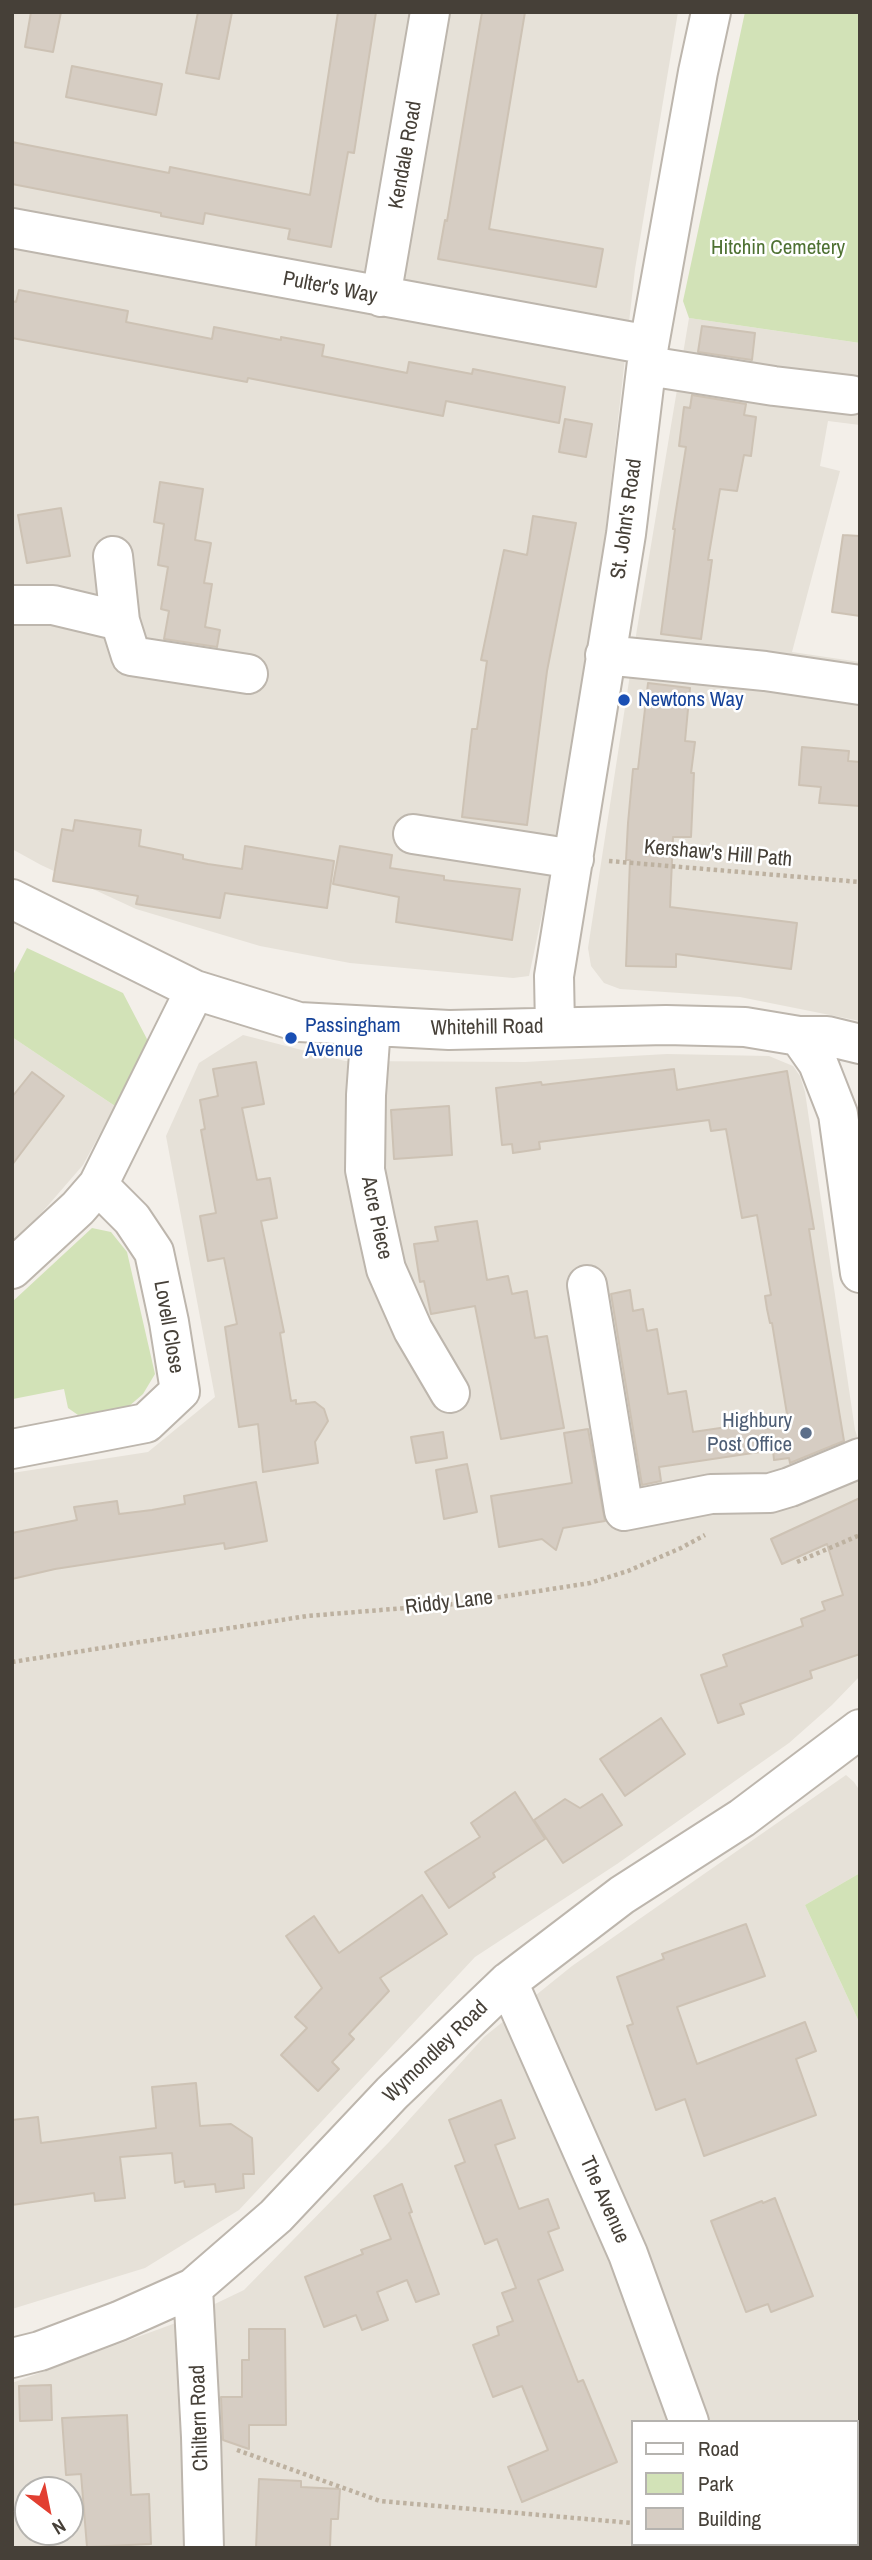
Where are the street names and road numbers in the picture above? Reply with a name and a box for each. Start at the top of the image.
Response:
street label: Kendale Road [384,99,428,211]
street label: Pulter's Way [281,267,379,309]
street label: St. John's Road [606,457,648,581]
street label: Kershaw's Hill Path [643,835,793,873]
street label: Whitehill Road [430,1014,544,1042]
street label: Acre Piece [355,1174,397,1262]
street label: Lovell Close [147,1279,189,1375]
street label: Riddy Lane [404,1585,494,1621]
street label: Wymondley Road [378,1996,494,2108]
street label: The Avenue [574,2153,634,2247]
street label: Chiltern Road [186,2364,214,2472]

